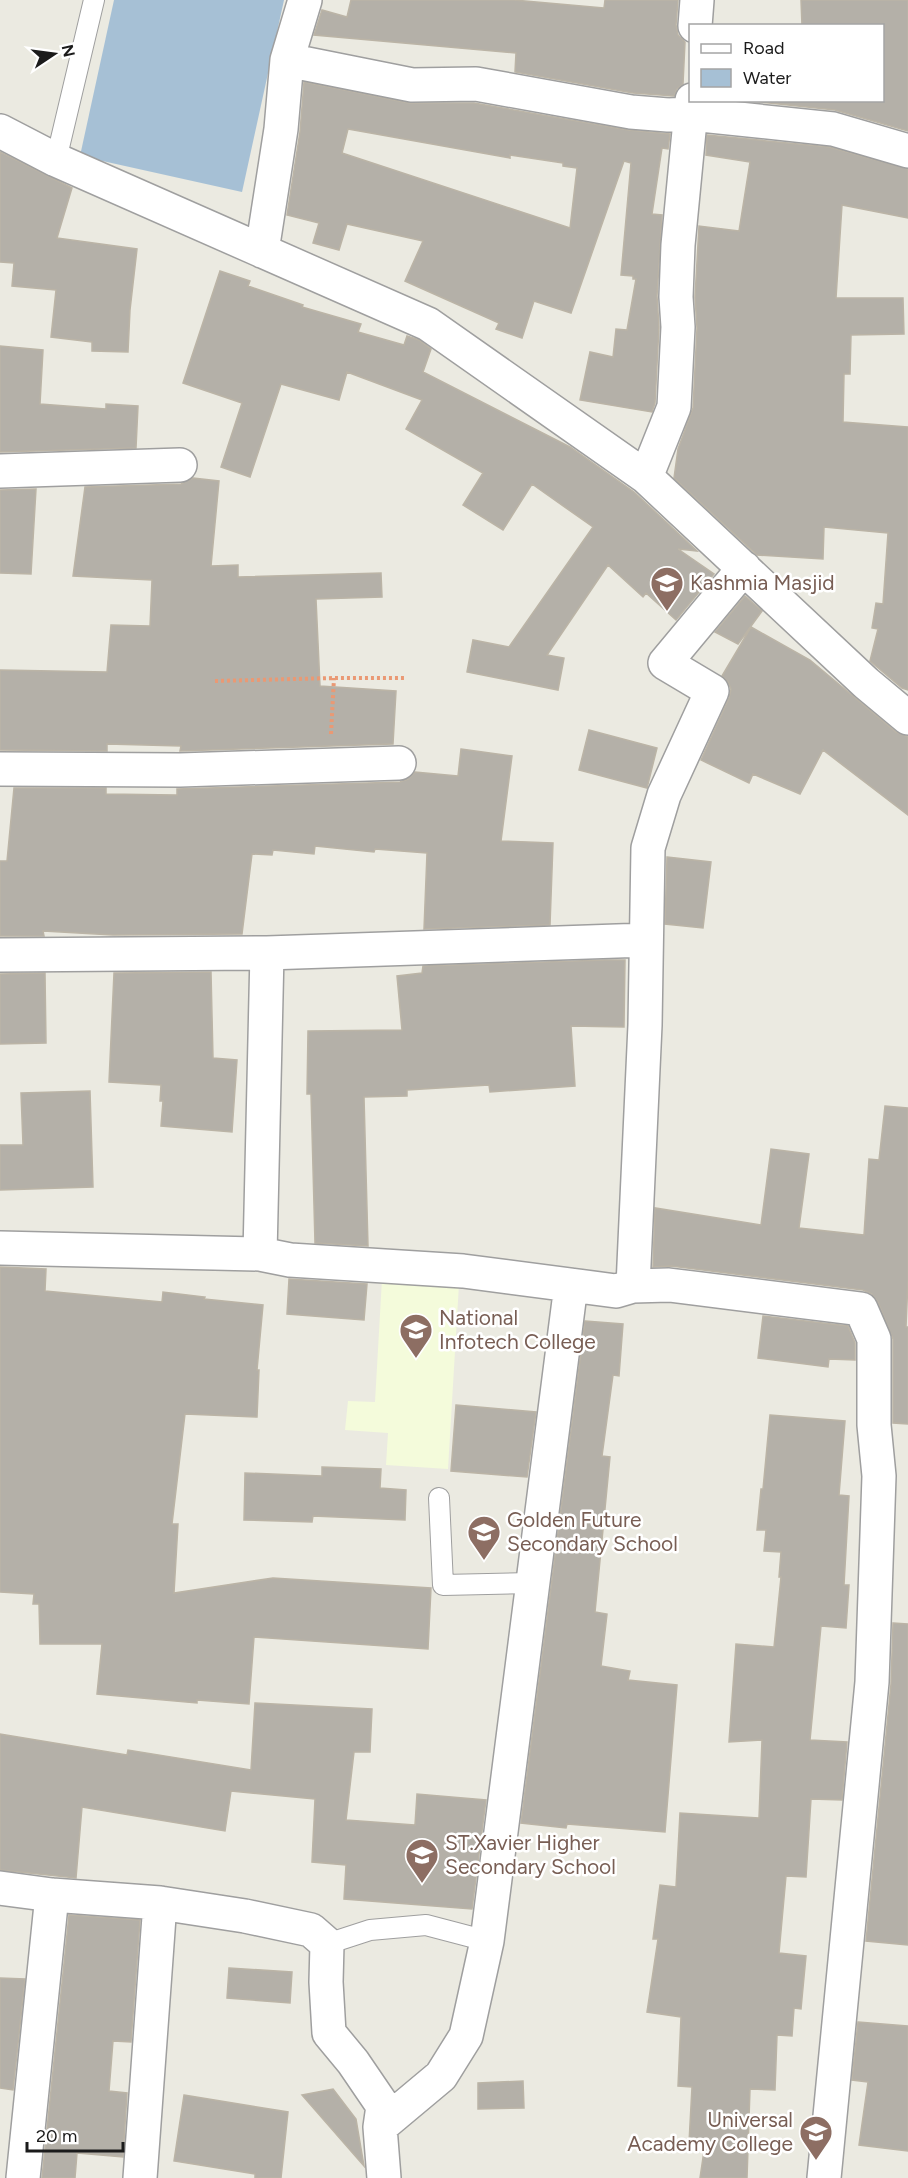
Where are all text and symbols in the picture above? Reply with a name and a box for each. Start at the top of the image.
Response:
north arrow [24,24,84,84]
legend [689,24,884,102]
text: Road [743,37,784,59]
text: N [57,43,79,59]
text: Water [743,67,791,89]
school or university icon: Kashmia Masjid [649,565,685,612]
place label: Kashmia Masjid [690,570,835,595]
place label: National Infotech College [439,1305,596,1354]
school or university icon: National Infotech College [398,1312,434,1359]
place label: Golden Future Secondary School [507,1507,678,1556]
school or university icon: Golden Future Secondary School [466,1514,502,1561]
place label: ST.Xavier Higher Secondary School [445,1830,616,1879]
school or university icon: ST.Xavier Higher Secondary School [404,1837,440,1884]
place label: Universal Academy College [627,2107,793,2156]
school or university icon: Universal Academy College [798,2114,834,2161]
scale bar [27,2115,123,2153]
text: 20 m [36,2125,77,2147]

